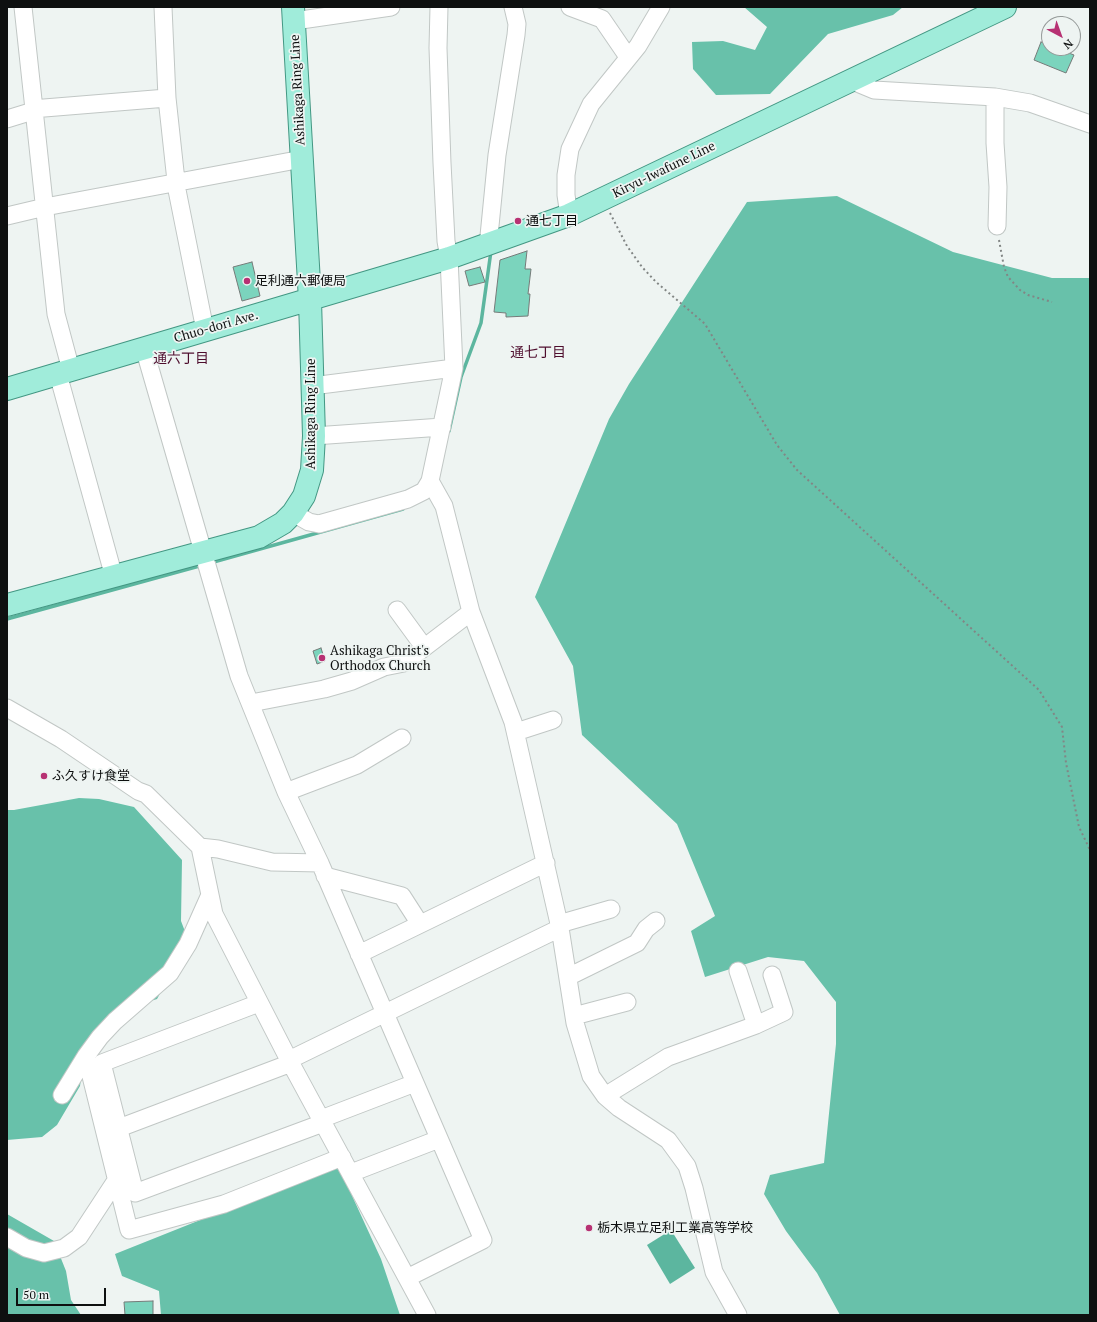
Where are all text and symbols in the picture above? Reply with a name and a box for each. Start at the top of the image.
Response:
north arrow [1041,16,1081,56]
street label: Ashikaga Ring Line [287,34,309,146]
text: N [1060,36,1076,52]
street label: Kiryu-Iwafune Line [610,138,718,202]
place label: 通七丁目 [526,213,578,229]
marker: 通七丁目 [513,216,523,226]
place label: 足利通六郵便局 [255,273,346,289]
marker: 足利通六郵便局 [242,276,252,286]
street label: Chuo-dori Ave. [172,307,260,347]
district label: 通七丁目 [510,345,566,361]
district label: 通六丁目 [153,351,209,367]
street label: Ashikaga Ring Line [303,358,319,470]
place label: Ashikaga Christ's Orthodox Church [330,643,431,674]
marker: Ashikaga Christ's Orthodox Church [317,653,327,663]
place label: ふ久すけ食堂 [52,768,130,784]
marker: ふ久すけ食堂 [39,771,49,781]
place label: 栃木県立足利工業高等学校 [597,1220,753,1236]
marker: 栃木県立足利工業高等学校 [584,1223,594,1233]
scale bar [18,1280,108,1306]
text: 50 m [23,1287,49,1302]

